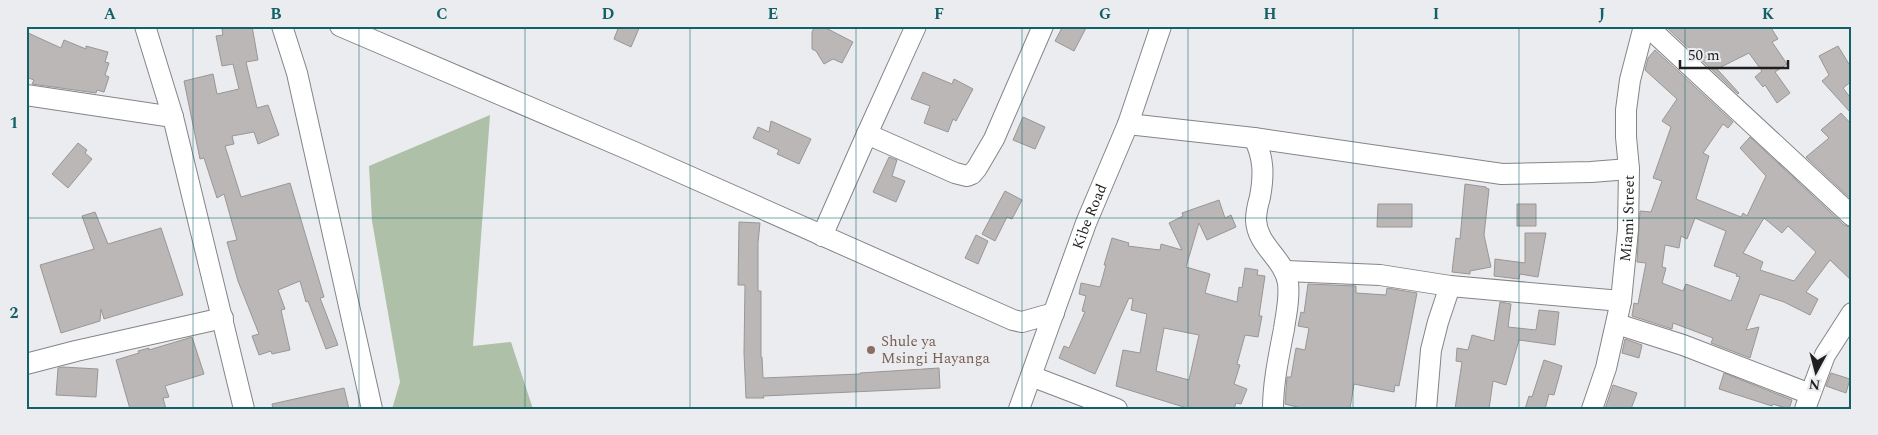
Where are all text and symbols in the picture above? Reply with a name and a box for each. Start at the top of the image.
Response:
text: A [104,2,117,26]
text: B [270,2,282,26]
text: C [436,2,448,26]
text: D [602,2,615,26]
text: E [768,2,778,26]
text: F [934,2,944,26]
text: G [1099,2,1111,26]
text: H [1263,2,1277,26]
text: I [1433,2,1439,26]
text: J [1599,2,1606,26]
text: K [1762,2,1775,26]
scale bar [1680,38,1788,70]
text: 50 m [1688,44,1720,67]
text: 1 [10,111,18,135]
street label: Miami Street [1614,175,1641,263]
street label: Kibe Road [1066,180,1113,253]
text: 2 [10,301,19,325]
place label: Shule ya Msingi Hayanga [881,330,990,370]
marker: Shule ya Msingi Hayanga [865,344,877,356]
north arrow [1790,348,1840,398]
text: N [1808,373,1821,396]

